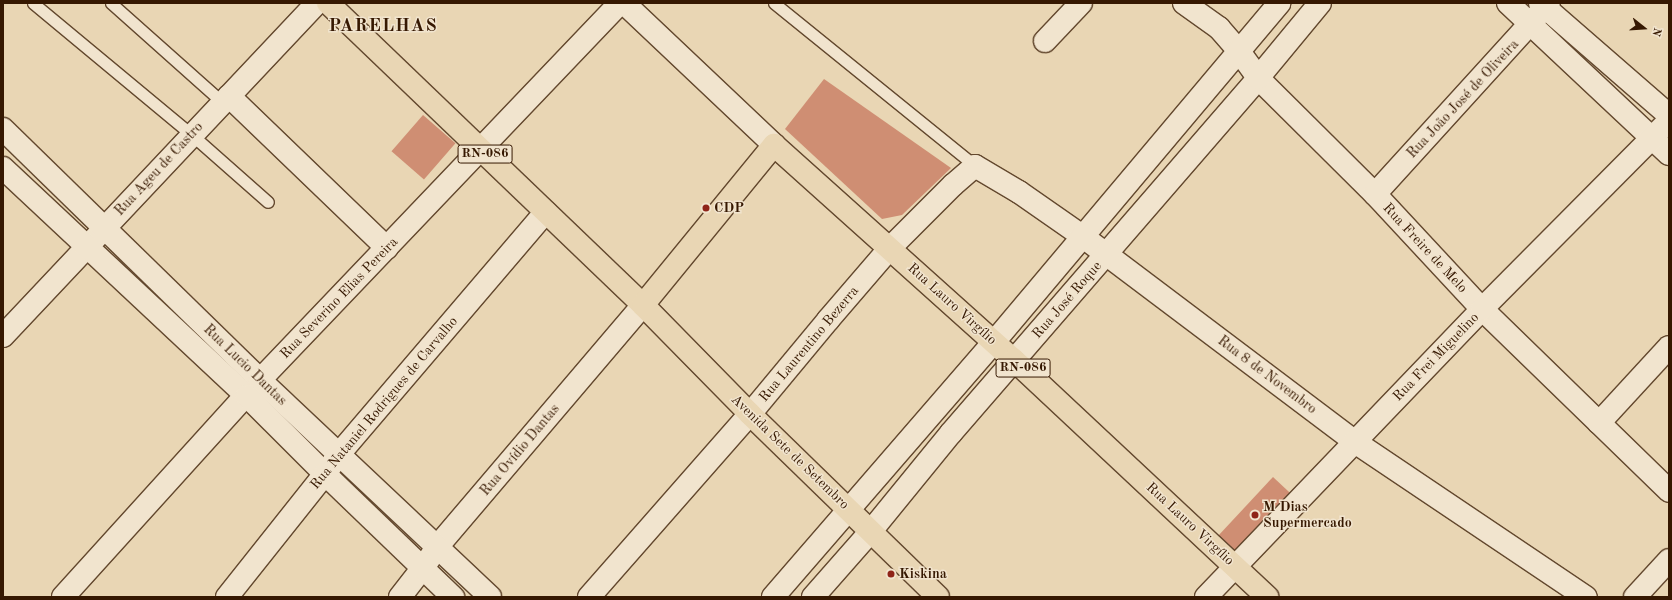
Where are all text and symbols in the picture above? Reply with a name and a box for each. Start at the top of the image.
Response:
north arrow [1624,8,1664,48]
district label: PARELHAS [328,15,438,37]
text: N [1649,26,1662,37]
street label: Rua João José de Oliveira [1404,36,1522,162]
street label: Rua Ageu de Castro [111,119,207,219]
road number: RN-086 [457,143,513,165]
place label: CDP [714,200,744,216]
street label: Rua Freire de Melo [1379,200,1471,296]
marker: CDP [701,203,711,213]
street label: Rua Severino Elias Pereira [276,234,402,362]
street label: Rua José Roque [1029,258,1105,342]
street label: Rua Lauro Virgílio [904,260,1000,348]
street label: Rua Laurentino Bezerra [756,283,862,405]
street label: Rua Frei Miguelino [1389,309,1483,405]
street label: Rua Nataniel Rodrigues de Carvalho [307,313,461,493]
street label: Rua Lucio Dantas [200,321,290,409]
street label: Rua 8 de Novembro [1214,332,1320,418]
road number: RN-086 [995,357,1051,379]
street label: Avenida Sete de Setembro [727,391,853,513]
street label: Rua Ovídio Dantas [477,401,563,499]
street label: Rua Lauro Virgílio [1142,479,1238,569]
place label: M Dias Supermercado [1263,499,1352,532]
marker: M Dias Supermercado [1250,510,1260,520]
place label: Kiskina [899,566,947,582]
marker: Kiskina [886,569,896,579]

